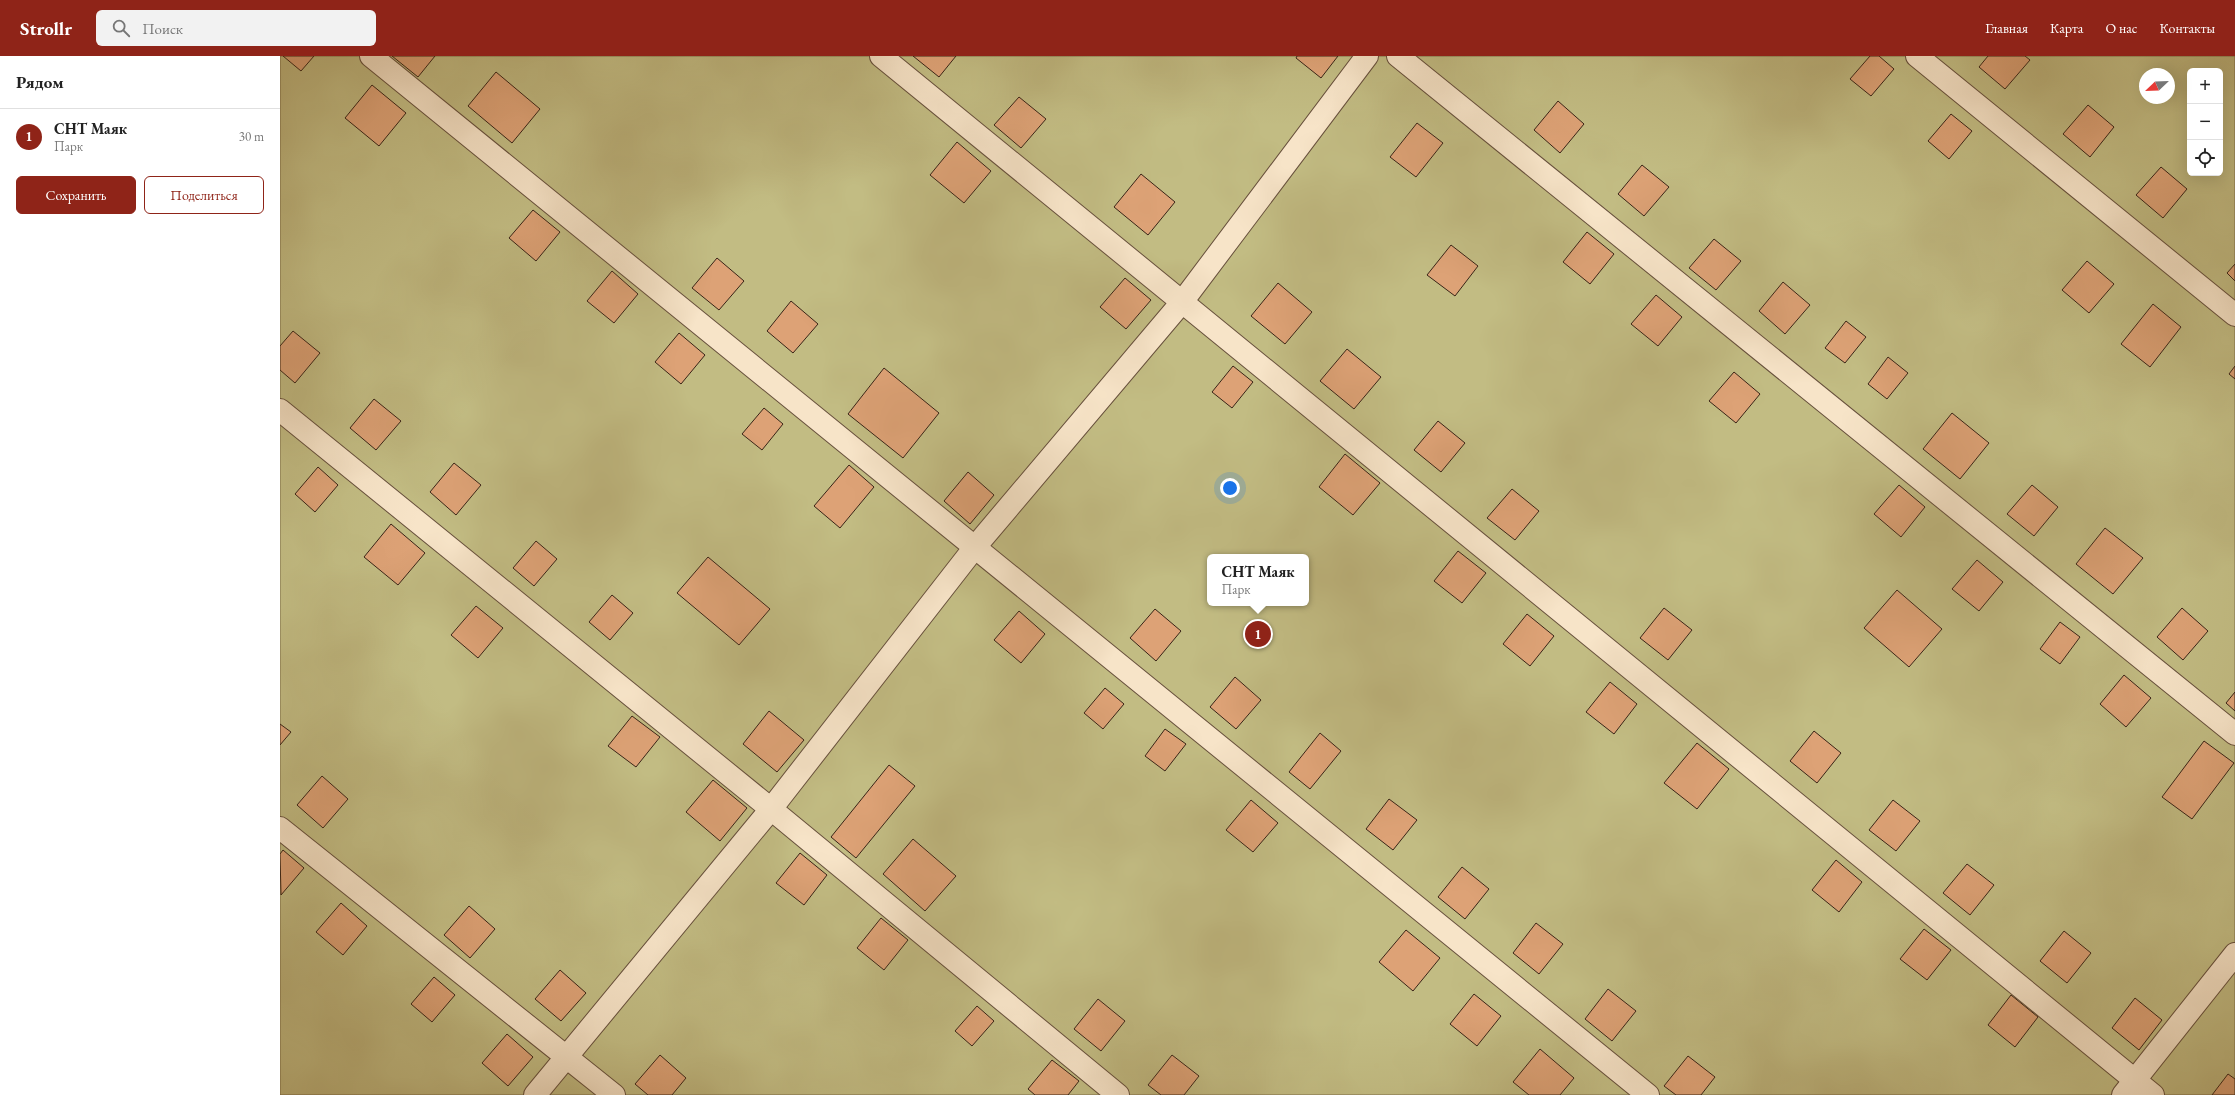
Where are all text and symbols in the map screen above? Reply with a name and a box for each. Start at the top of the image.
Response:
search box [96,10,376,46]
text: Strollr [20,16,72,41]
icon: search [110,17,132,39]
text: Поиск [142,19,183,38]
text: Главная [1985,19,2028,37]
text: Карта [2050,19,2083,37]
text: О нас [2105,19,2137,37]
text: Контакты [2159,19,2215,37]
north arrow [2139,68,2175,104]
map controls [2187,68,2223,176]
button: + [2187,68,2223,104]
text: Рядом [16,71,64,93]
button: − [2187,104,2223,140]
text: СНТ Маяк [54,119,127,138]
text: 1 [26,128,32,145]
text: 30 m [239,128,264,145]
text: Парк [54,138,83,155]
button: locate [2187,140,2223,176]
button: Сохранить [16,176,136,214]
button: Поделиться [144,176,264,214]
your location [1220,478,1240,498]
popup [1207,554,1309,606]
text: СНТ Маяк [1222,562,1294,581]
text: Парк [1222,581,1250,598]
pin: 1 [1245,619,1271,649]

